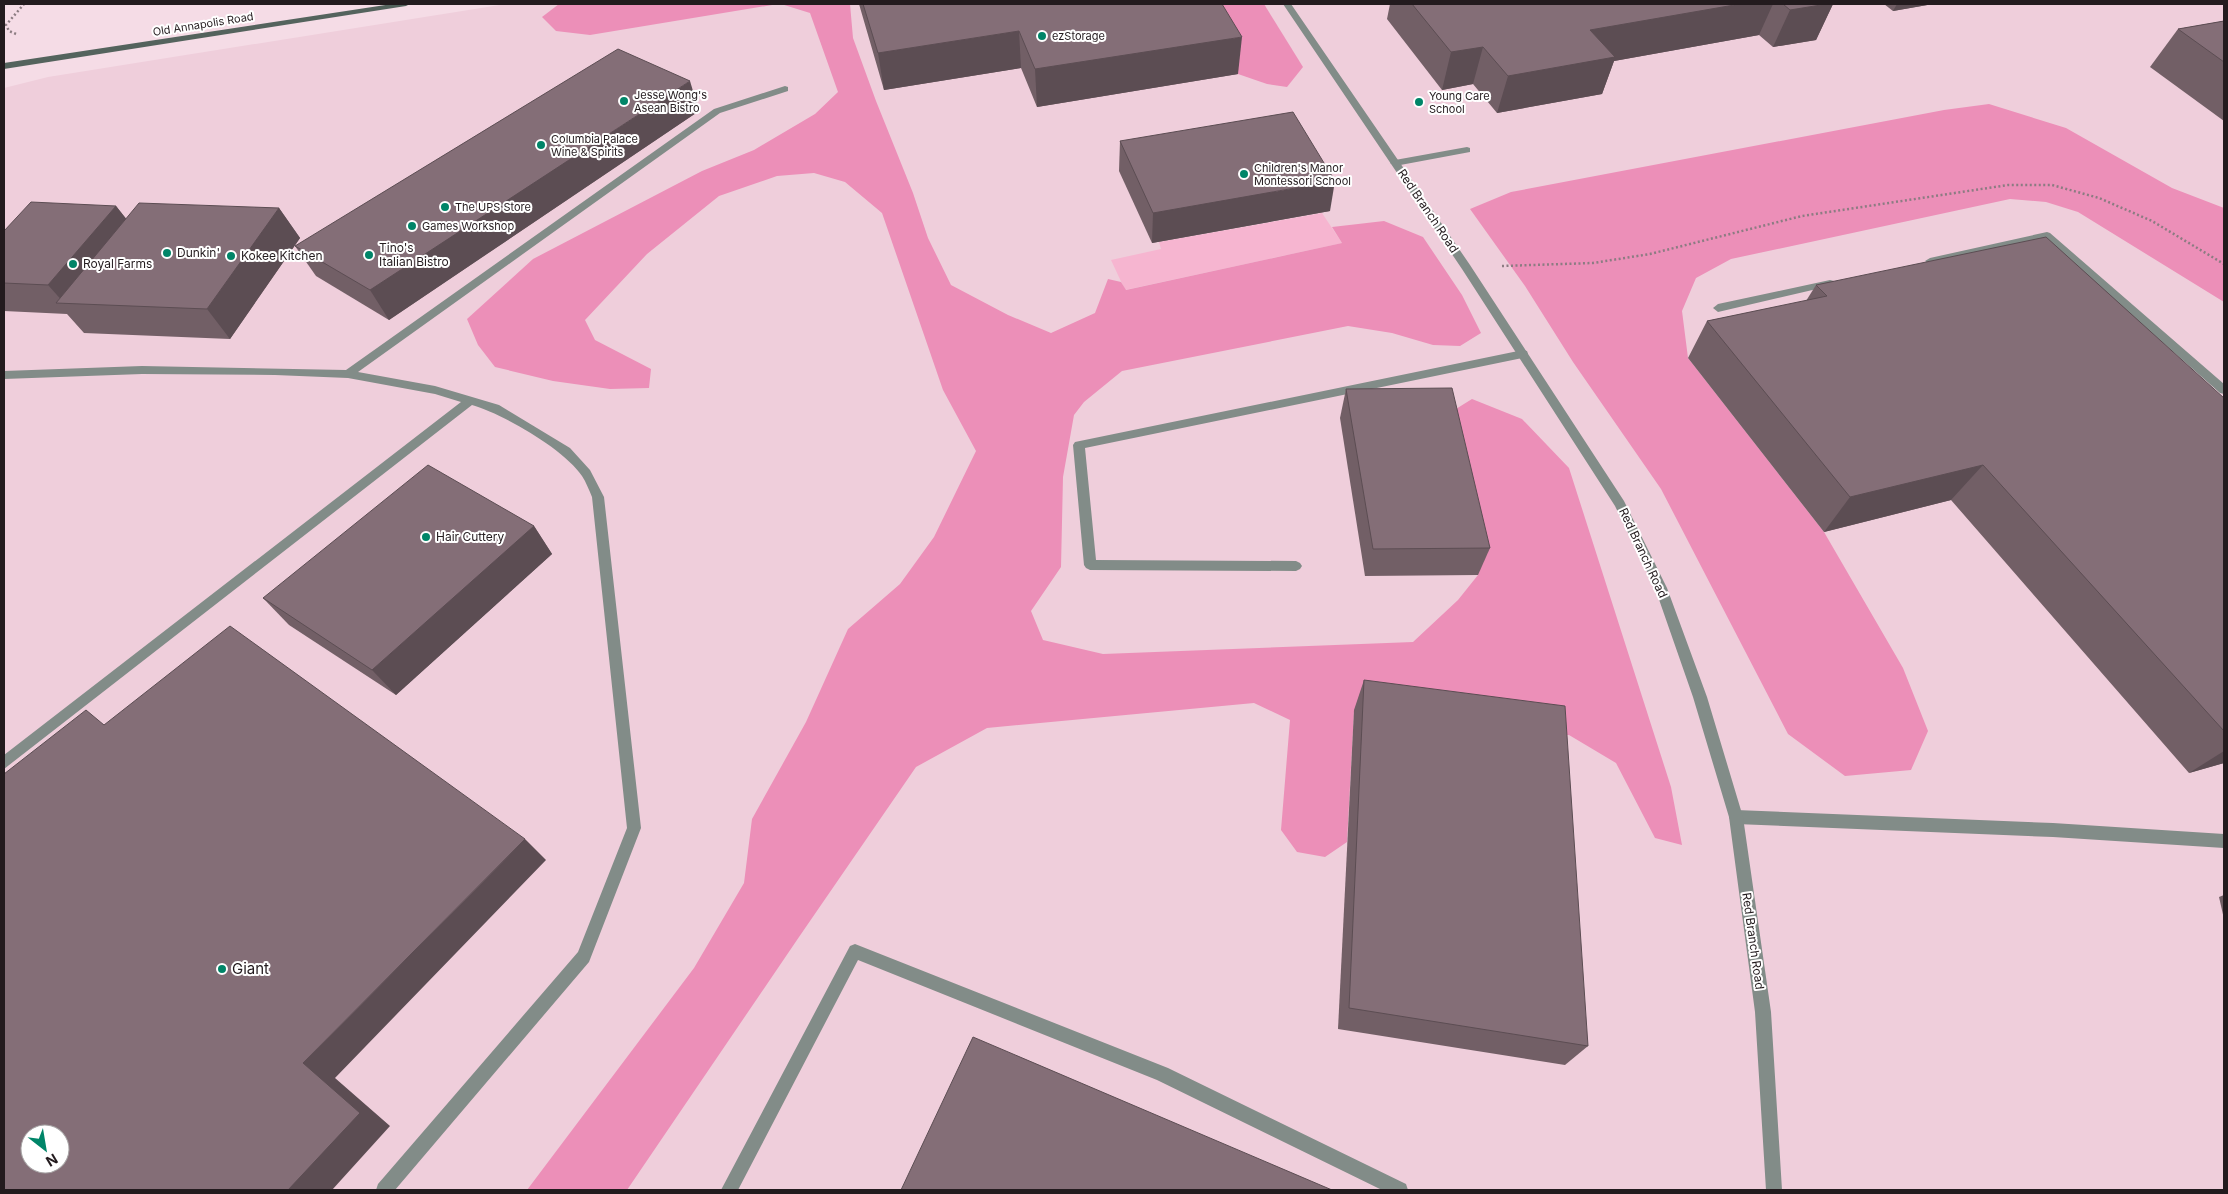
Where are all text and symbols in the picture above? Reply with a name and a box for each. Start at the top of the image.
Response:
street label: Old Annapolis Road [152,9,254,39]
place label: ezStorage [1052,29,1105,43]
marker: ezStorage [1036,30,1048,42]
place label: Jesse Wong's Asean Bistro [634,88,707,115]
place label: Young Care School [1429,89,1490,116]
marker: Jesse Wong's Asean Bistro [618,95,630,107]
marker: Young Care School [1413,96,1425,108]
place label: Columbia Palace Wine & Spirits [551,132,638,159]
marker: Columbia Palace Wine & Spirits [535,139,547,151]
place label: Children's Manor Montessori School [1254,161,1351,188]
street label: Red Branch Road [1395,166,1462,255]
marker: Children's Manor Montessori School [1238,168,1250,180]
place label: The UPS Store [455,200,531,214]
marker: The UPS Store [439,201,451,213]
place label: Games Workshop [422,219,514,233]
marker: Games Workshop [406,220,418,232]
place label: Tino's Italian Bistro [379,240,449,269]
place label: Dunkin' [177,245,220,260]
marker: Dunkin' [161,247,173,259]
place label: Kokee Kitchen [241,248,322,263]
marker: Tino's Italian Bistro [363,249,375,261]
marker: Kokee Kitchen [225,250,237,262]
place label: Royal Farms [83,256,152,271]
marker: Royal Farms [67,258,79,270]
street label: Red Branch Road [1616,505,1671,600]
place label: Hair Cuttery [436,529,504,544]
marker: Hair Cuttery [420,531,432,543]
street label: Red Branch Road [1739,891,1768,990]
place label: Giant [232,959,269,978]
marker: Giant [216,963,228,975]
north arrow [20,1124,70,1174]
text: N [43,1151,61,1171]

